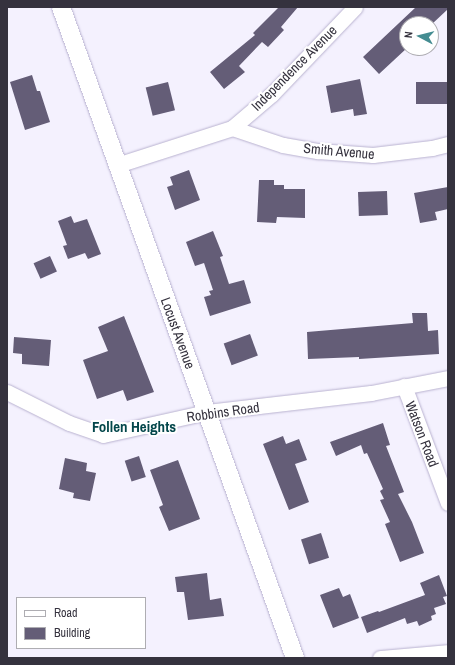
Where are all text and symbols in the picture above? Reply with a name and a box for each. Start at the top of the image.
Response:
north arrow [399,16,439,56]
street label: Independence Avenue [248,22,340,114]
text: N [401,31,415,39]
street label: Smith Avenue [302,139,376,163]
street label: Locust Avenue [157,295,199,371]
street label: Robbins Road [185,399,261,425]
street label: Watson Road [402,399,442,469]
district label: Follen Heights [92,418,176,436]
legend [16,597,146,649]
text: Road [54,605,78,621]
text: Building [54,625,90,641]

